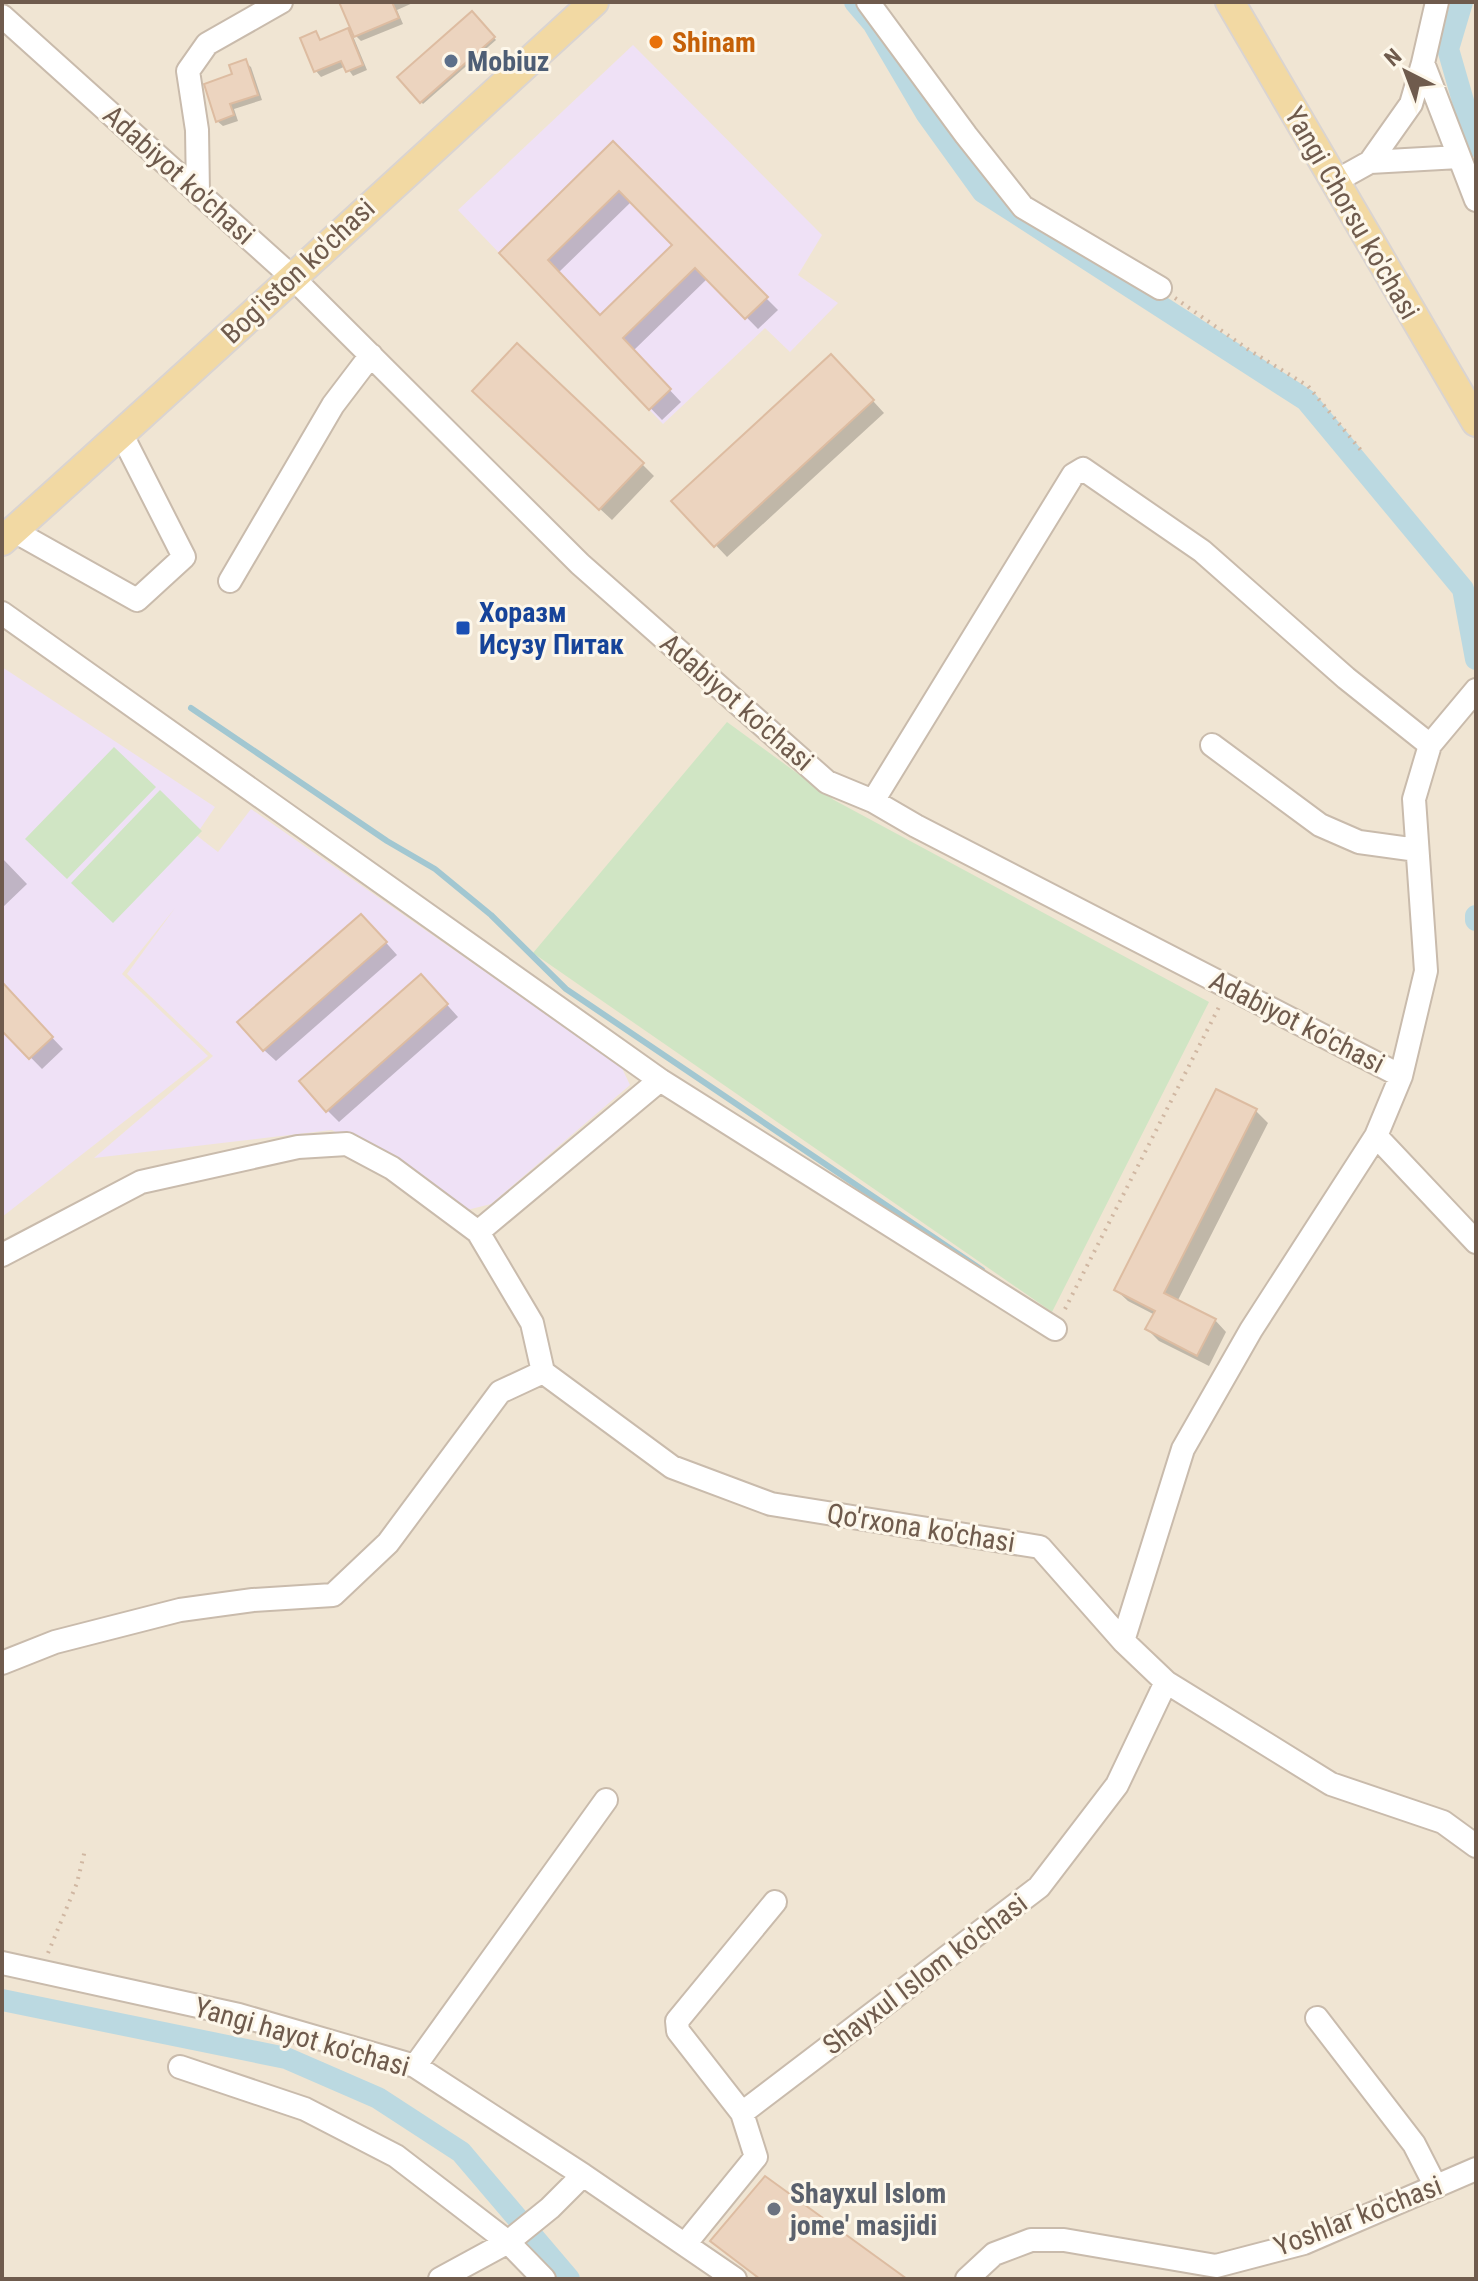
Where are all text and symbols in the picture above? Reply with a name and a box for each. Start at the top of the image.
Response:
place label: Shinam [672,26,756,59]
north arrow [1366,32,1446,112]
marker: Shinam [647,33,665,51]
text: N [1380,44,1406,71]
place label: Mobiuz [467,45,550,78]
marker: Mobiuz [442,52,460,70]
street label: Adabiyot ko'chasi [97,99,261,251]
street label: Yangi Chorsu ko'chasi [1278,101,1426,325]
street label: Bog'iston ko'chasi [215,192,381,350]
place label: Хоразм Исузу Питак [479,596,624,661]
marker: Хоразм Исузу Питак [454,619,472,637]
street label: Adabiyot ko'chasi [654,627,820,777]
street label: Adabiyot ko'chasi [1204,964,1390,1080]
street label: Qo'rxona ko'chasi [825,1497,1017,1559]
street label: Shayxul Islom ko'chasi [816,1886,1034,2062]
street label: Yangi hayot ko'chasi [191,1991,413,2083]
street label: Yoshlar ko'chasi [1270,2169,1446,2263]
place label: Shayxul Islom jome' masjidi [789,2177,946,2242]
marker: Shayxul Islom jome' masjidi [765,2200,783,2218]

